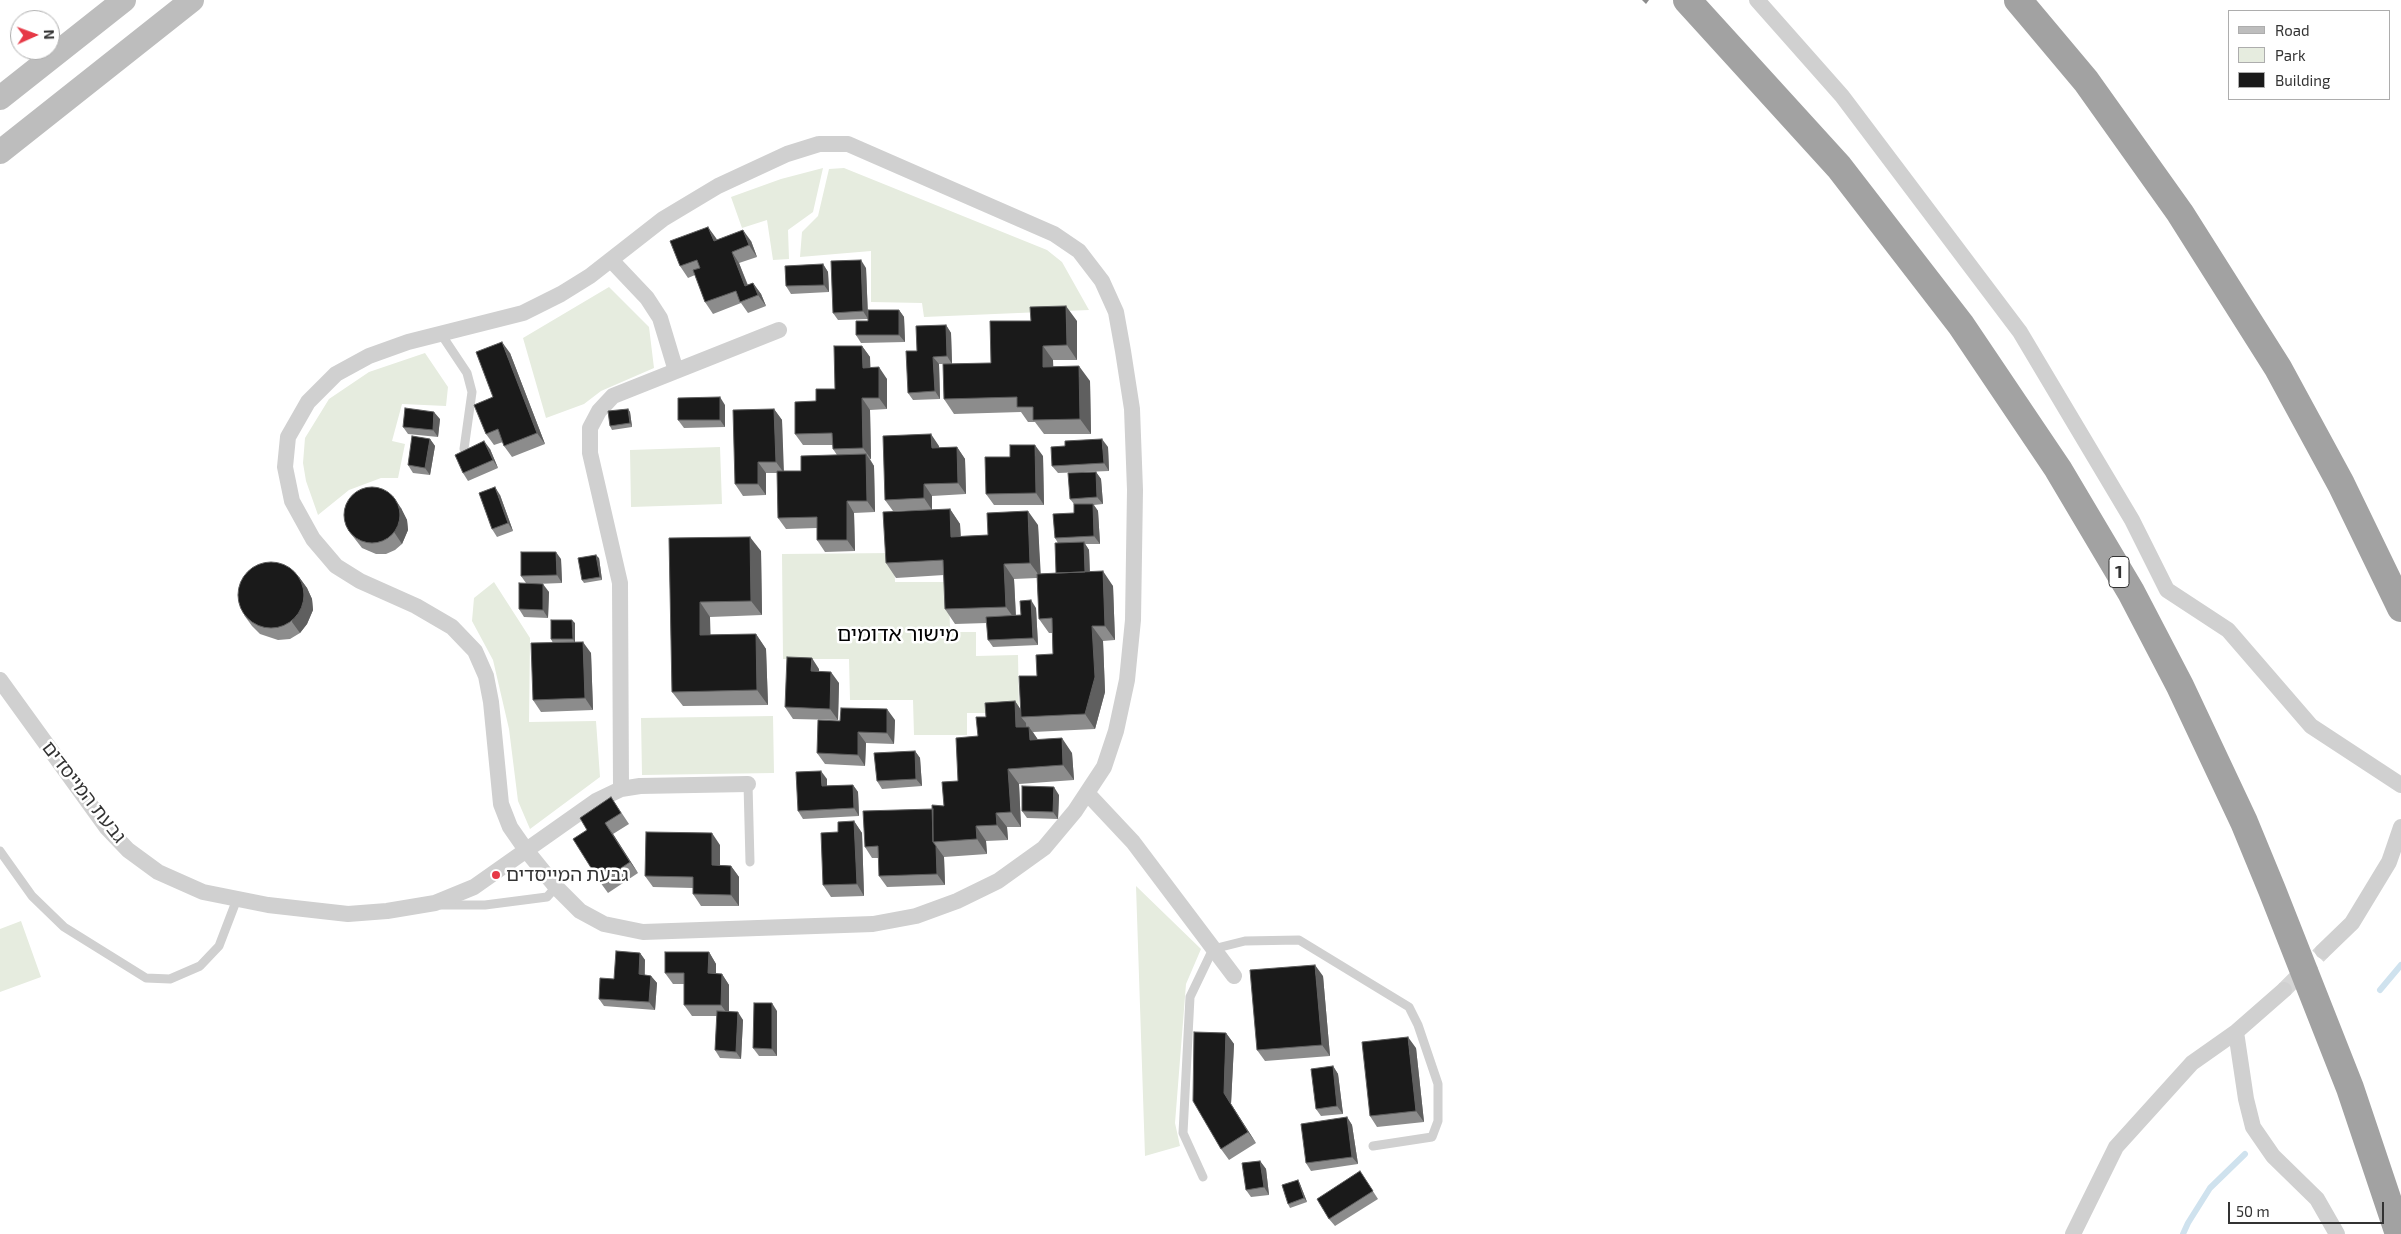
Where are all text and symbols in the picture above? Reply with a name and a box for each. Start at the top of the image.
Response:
north arrow [10,10,60,60]
legend [2228,10,2391,100]
text: Road [2275,21,2310,39]
text: N [41,29,58,40]
text: Park [2275,46,2306,64]
text: Building [2275,71,2330,89]
road number: 1 [2109,556,2129,588]
district label: מישור אדומים [837,621,959,647]
street label: גבעת המייסדים [37,737,131,847]
place label: גבעת המייסדים [506,864,629,886]
marker: גבעת המייסדים [490,869,502,881]
scale bar [2231,1192,2387,1224]
text: 50 m [2236,1202,2270,1220]

